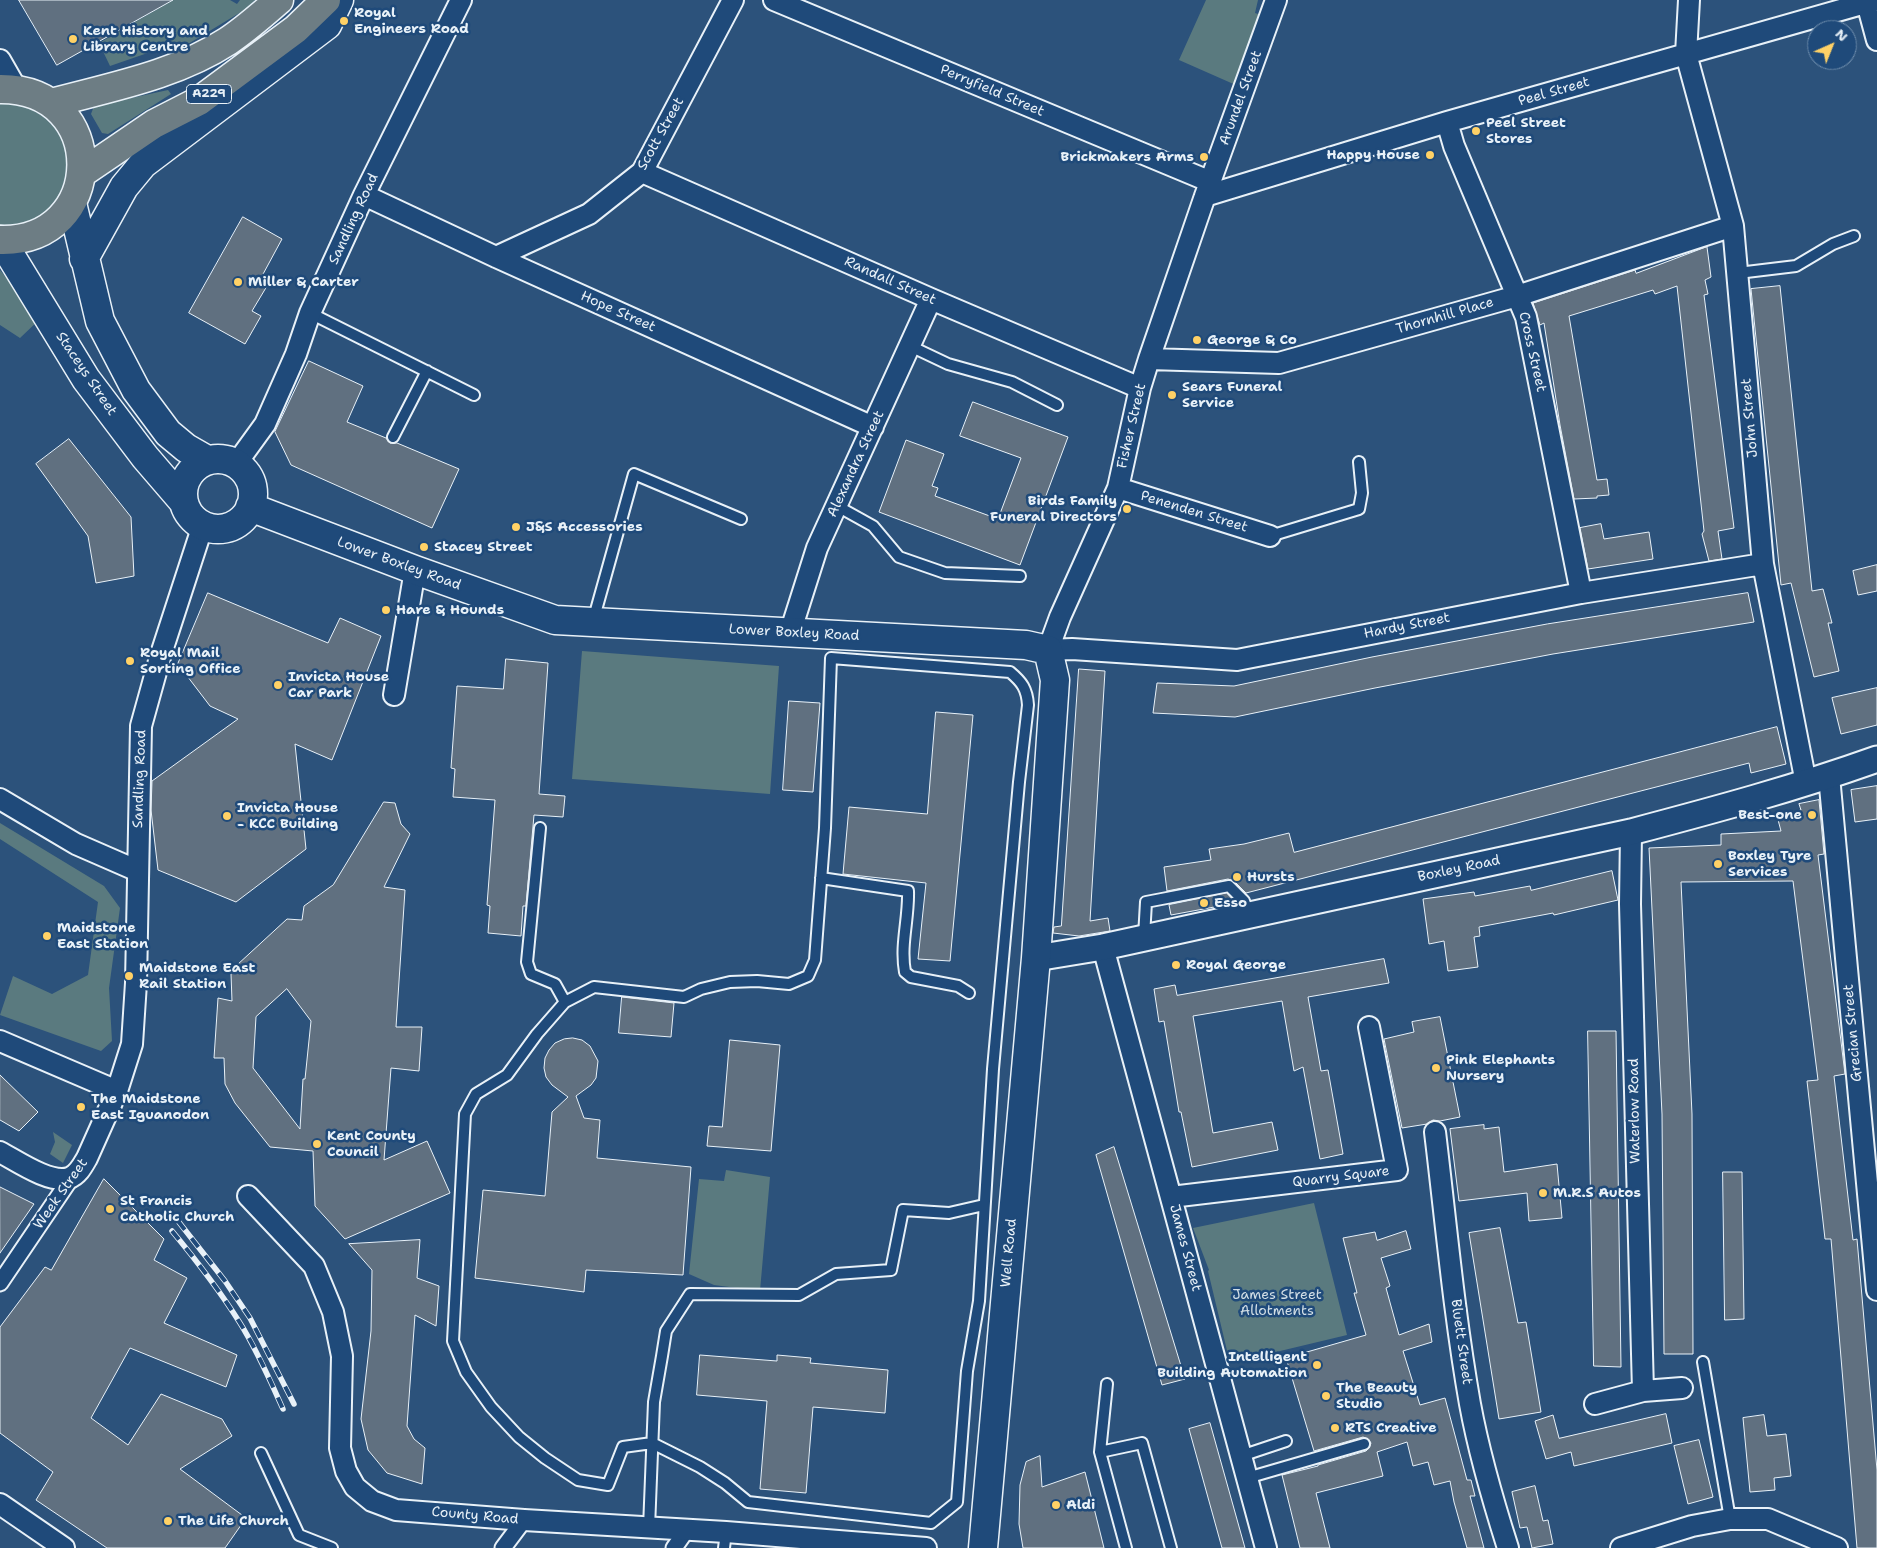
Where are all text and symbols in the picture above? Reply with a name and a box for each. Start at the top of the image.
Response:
place label: Royal Engineers Road [354,5,469,38]
marker: Royal Engineers Road [338,15,350,27]
north arrow [1807,20,1857,70]
place label: Kent History and Library Centre [83,23,208,56]
text: N [1831,25,1852,45]
marker: Kent History and Library Centre [67,33,79,45]
street label: Arundel Street [1216,48,1266,148]
street label: Perryfield Street [937,62,1047,120]
street label: Peel Street [1516,74,1592,110]
road number: A229 [186,85,232,104]
street label: Scott Street [634,95,688,173]
place label: Peel Street Stores [1486,115,1566,148]
marker: Peel Street Stores [1470,125,1482,137]
place label: Happy House [1326,147,1420,163]
place label: Brickmakers Arms [1060,149,1194,165]
marker: Happy House [1424,149,1436,161]
marker: Brickmakers Arms [1198,151,1210,163]
street label: Sandling Road [326,171,382,267]
street label: Randall Street [842,253,938,309]
place label: Miller & Carter [248,274,359,290]
marker: Miller & Carter [232,276,244,288]
street label: Hope Street [578,288,658,336]
street label: Thornhill Place [1394,294,1496,338]
street label: Cross Street [1515,310,1549,394]
street label: Staceys Street [52,329,120,419]
place label: George & Co [1207,332,1297,348]
marker: George & Co [1191,334,1203,346]
street label: John Street [1738,378,1762,458]
place label: Sears Funeral Service [1182,379,1282,412]
street label: Fisher Street [1114,382,1150,470]
marker: Sears Funeral Service [1166,389,1178,401]
street label: Alexandra Street [824,408,888,520]
street label: Penenden Street [1138,488,1250,536]
place label: Birds Family Funeral Directors [990,493,1117,526]
marker: Birds Family Funeral Directors [1121,503,1133,515]
place label: J&S Accessories [526,519,643,535]
marker: J&S Accessories [510,521,522,533]
street label: Lower Boxley Road [335,534,463,594]
place label: Stacey Street [434,539,533,555]
marker: Stacey Street [418,541,430,553]
place label: Hare & Hounds [396,602,504,618]
marker: Hare & Hounds [380,604,392,616]
street label: Hardy Street [1363,609,1451,643]
street label: Lower Boxley Road [728,621,860,645]
place label: Royal Mail Sorting Office [140,645,241,678]
marker: Royal Mail Sorting Office [124,655,136,667]
place label: Invicta House Car Park [288,669,389,702]
marker: Invicta House Car Park [272,679,284,691]
street label: Sandling Road [130,729,150,829]
place label: Invicta House - KCC Building [237,800,338,832]
place label: Best-one [1738,807,1802,823]
marker: Best-one [1806,809,1818,821]
marker: Invicta House - KCC Building [221,810,233,822]
place label: Boxley Tyre Services [1728,848,1811,880]
street label: Boxley Road [1416,852,1502,886]
marker: Boxley Tyre Services [1712,858,1724,870]
place label: Hursts [1247,869,1295,885]
marker: Hursts [1231,871,1243,883]
place label: Esso [1214,895,1247,911]
marker: Esso [1198,897,1210,909]
place label: Maidstone East Station [57,920,148,952]
marker: Maidstone East Station [41,930,53,942]
place label: Royal George [1186,957,1286,973]
marker: Royal George [1170,959,1182,971]
place label: Maidstone East Rail Station [139,960,255,992]
marker: Maidstone East Rail Station [123,970,135,982]
street label: Grecian Street [1840,984,1866,1082]
place label: Pink Elephants Nursery [1446,1052,1555,1084]
street label: Waterlow Road [1626,1058,1644,1164]
marker: Pink Elephants Nursery [1430,1062,1442,1074]
place label: The Maidstone East Iguanodon [91,1091,209,1124]
marker: The Maidstone East Iguanodon [75,1101,87,1113]
place label: Kent County Council [327,1128,416,1160]
marker: Kent County Council [311,1138,323,1150]
street label: Week Street [30,1155,92,1233]
street label: Quarry Square [1291,1163,1391,1191]
place label: M.R.S Autos [1553,1185,1641,1201]
marker: M.R.S Autos [1537,1187,1549,1199]
place label: St Francis Catholic Church [120,1193,234,1226]
marker: St Francis Catholic Church [104,1203,116,1215]
street label: James Street [1165,1203,1205,1293]
street label: Well Road [998,1218,1020,1288]
park label: James Street Allotments [1232,1287,1322,1320]
street label: Bluett Street [1447,1298,1475,1386]
place label: Intelligent Building Automation [1157,1349,1307,1381]
marker: Intelligent Building Automation [1311,1359,1323,1371]
place label: The Beauty Studio [1336,1380,1417,1412]
marker: The Beauty Studio [1320,1390,1332,1402]
place label: RTS Creative [1345,1420,1437,1436]
marker: RTS Creative [1329,1422,1341,1434]
place label: Aldi [1066,1497,1095,1513]
marker: Aldi [1050,1499,1062,1511]
street label: County Road [431,1504,519,1528]
place label: The Life Church [178,1513,289,1529]
marker: The Life Church [162,1515,174,1527]

